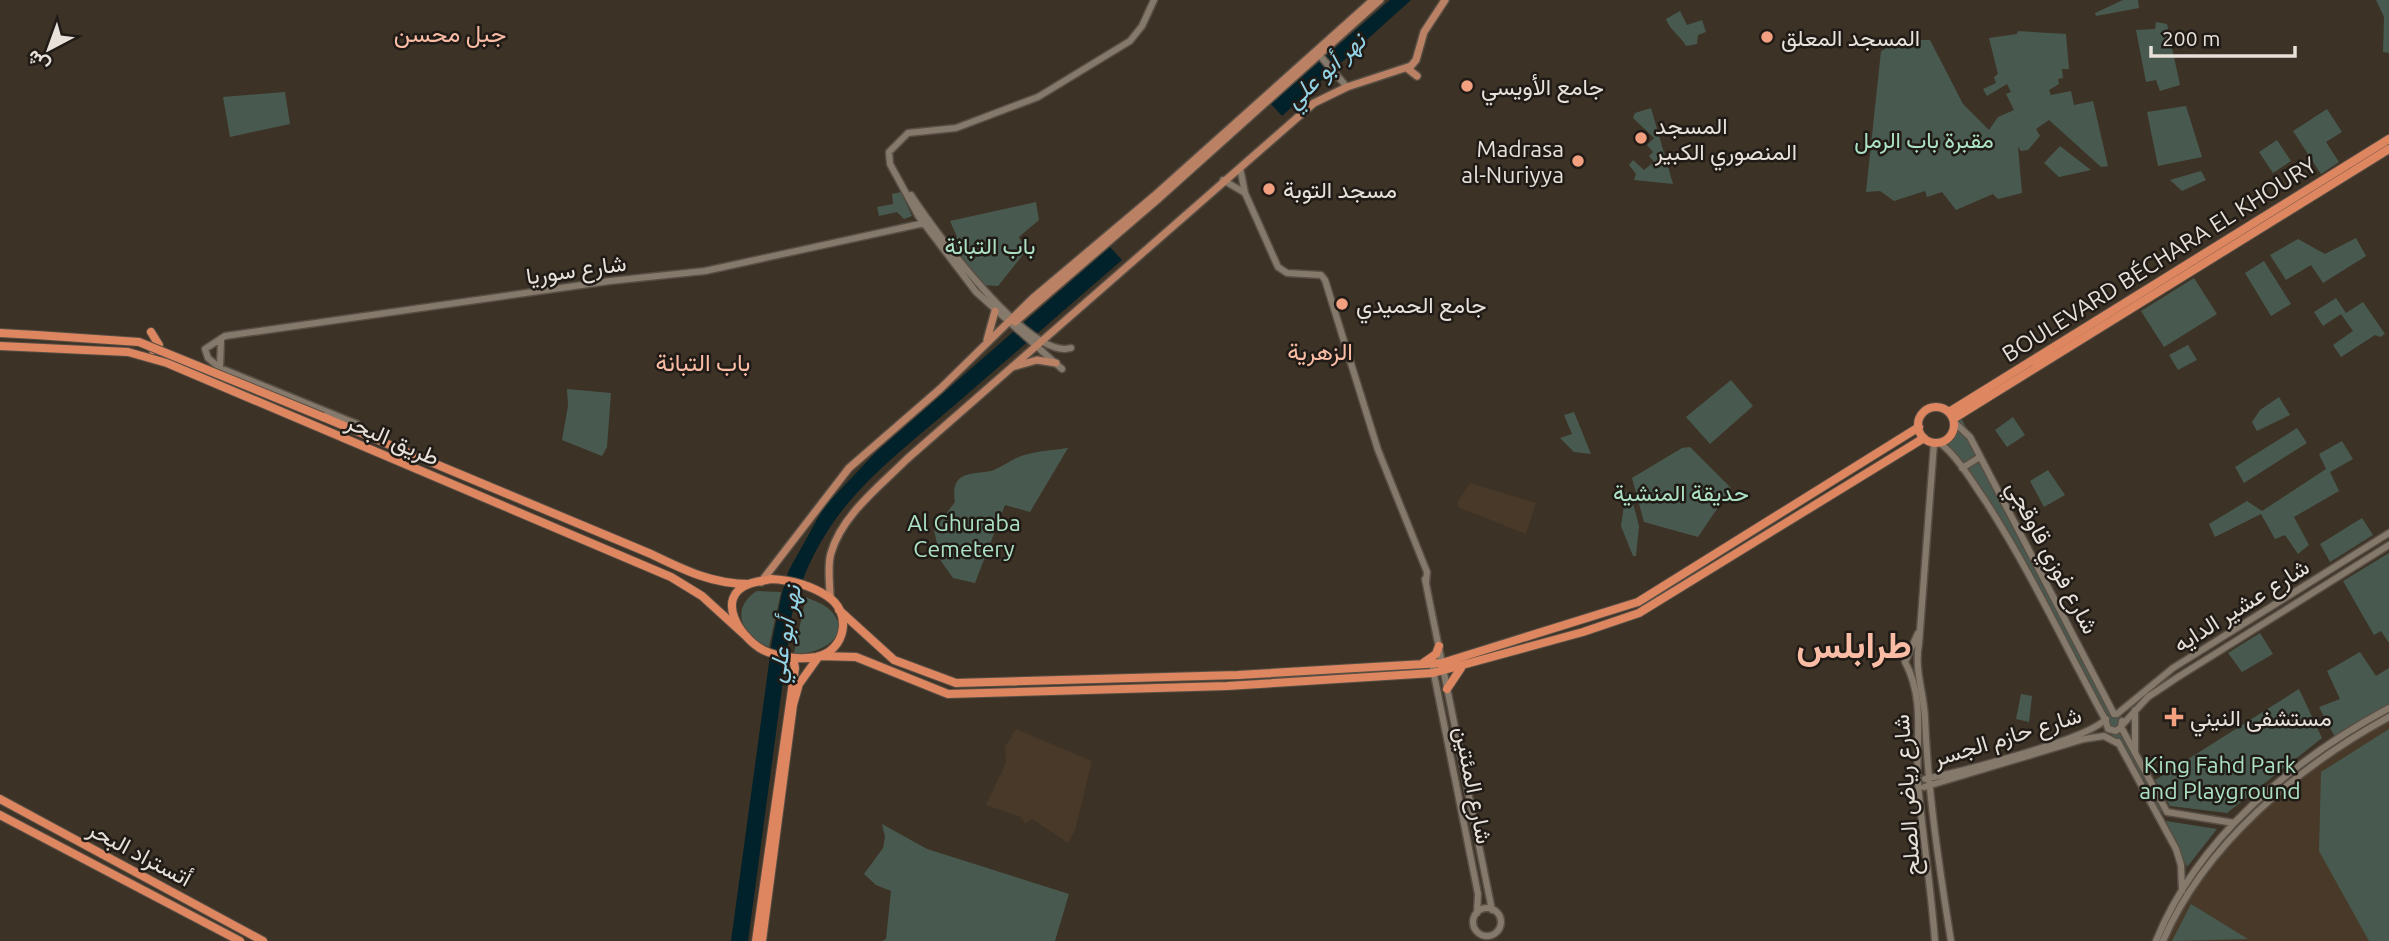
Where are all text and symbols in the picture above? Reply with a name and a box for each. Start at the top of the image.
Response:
north arrow [14,14,84,84]
scale bar [2151,14,2294,58]
district label: جبل محسن [394,20,506,48]
place label: المسجد المعلق [1781,25,1920,52]
water label: نهر أبو علي [1279,26,1375,117]
text: 200 m [2162,26,2220,50]
marker: المسجد المعلق [1759,29,1775,45]
text: ش [22,45,54,78]
place label: جامع الأويسي [1481,74,1604,106]
marker: جامع الأويسي [1459,78,1475,94]
place label: المسجد المنصوري الكبير [1654,113,1797,171]
park label: مقبرة باب الرمل [1854,127,1994,155]
marker: المسجد المنصوري الكبير [1633,130,1649,146]
place label: Madrasa al-Nuriyya [1461,136,1564,187]
street label: BOULEVARD BÉCHARA EL KHOURY [1997,150,2321,366]
marker: Madrasa al-Nuriyya [1570,153,1586,169]
place label: مسجد التوبة [1283,177,1397,205]
marker: مسجد التوبة [1261,181,1277,197]
park label: باب التبانة [945,233,1035,259]
street label: شارع سوريا [524,250,628,292]
place label: جامع الحميدي [1356,292,1486,324]
marker: جامع الحميدي [1334,296,1350,312]
district label: الزهرية [1287,338,1353,367]
district label: باب التبانة [656,349,750,377]
street label: طريق البحر [341,408,443,473]
street label: شارع فوزي قاوقجي [1996,476,2104,641]
park label: حديقة المنشية [1613,480,1749,506]
park label: Al Ghuraba Cemetery [907,510,1021,561]
street label: شارع عشير الدايه [2169,553,2315,660]
water label: نهر أبو علي [762,582,812,686]
district label: طرابلس [1796,624,1912,668]
street label: شارع حازم الجسر [1929,702,2085,775]
place label: مستشفى النيني [2190,705,2332,737]
marker: مستشفى النيني [2164,707,2184,727]
street label: شارع رياض الصلح [1888,713,1928,876]
street label: شارع المئتين [1446,724,1498,846]
park label: King Fahd Park and Playground [2139,752,2301,803]
street label: أتستراد البحر [82,815,196,893]

